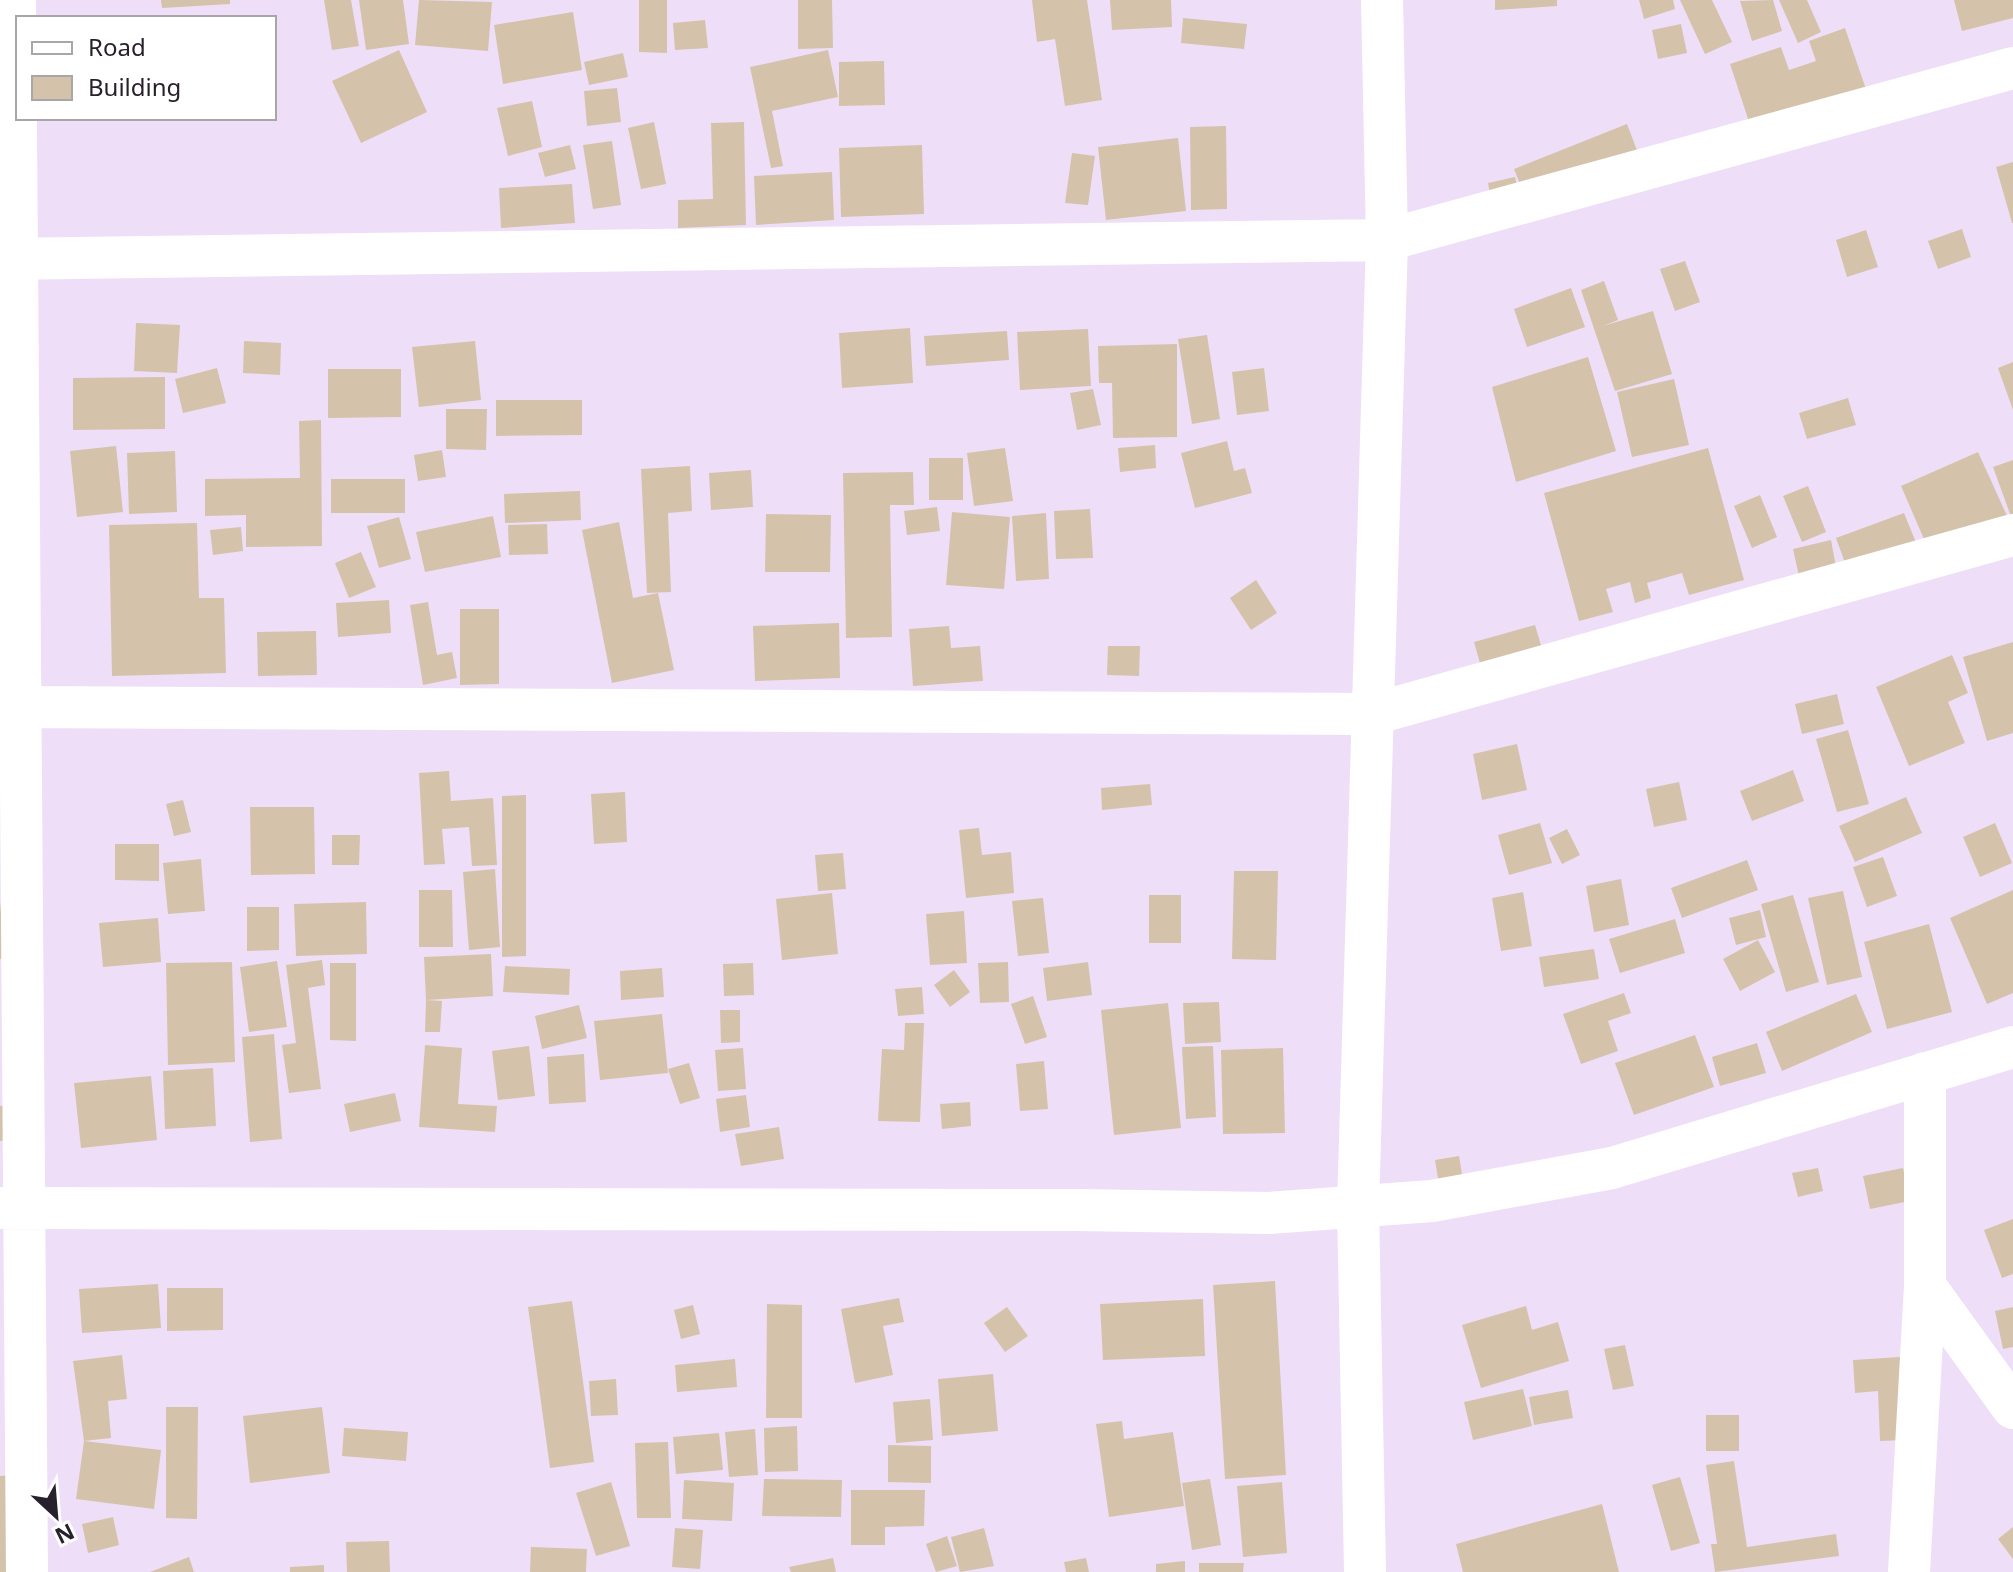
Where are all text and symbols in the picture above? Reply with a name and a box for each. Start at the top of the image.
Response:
legend [16,16,276,120]
text: Road [88,30,146,63]
text: Building [88,70,181,103]
north arrow [16,1476,96,1556]
text: N [51,1517,80,1552]

